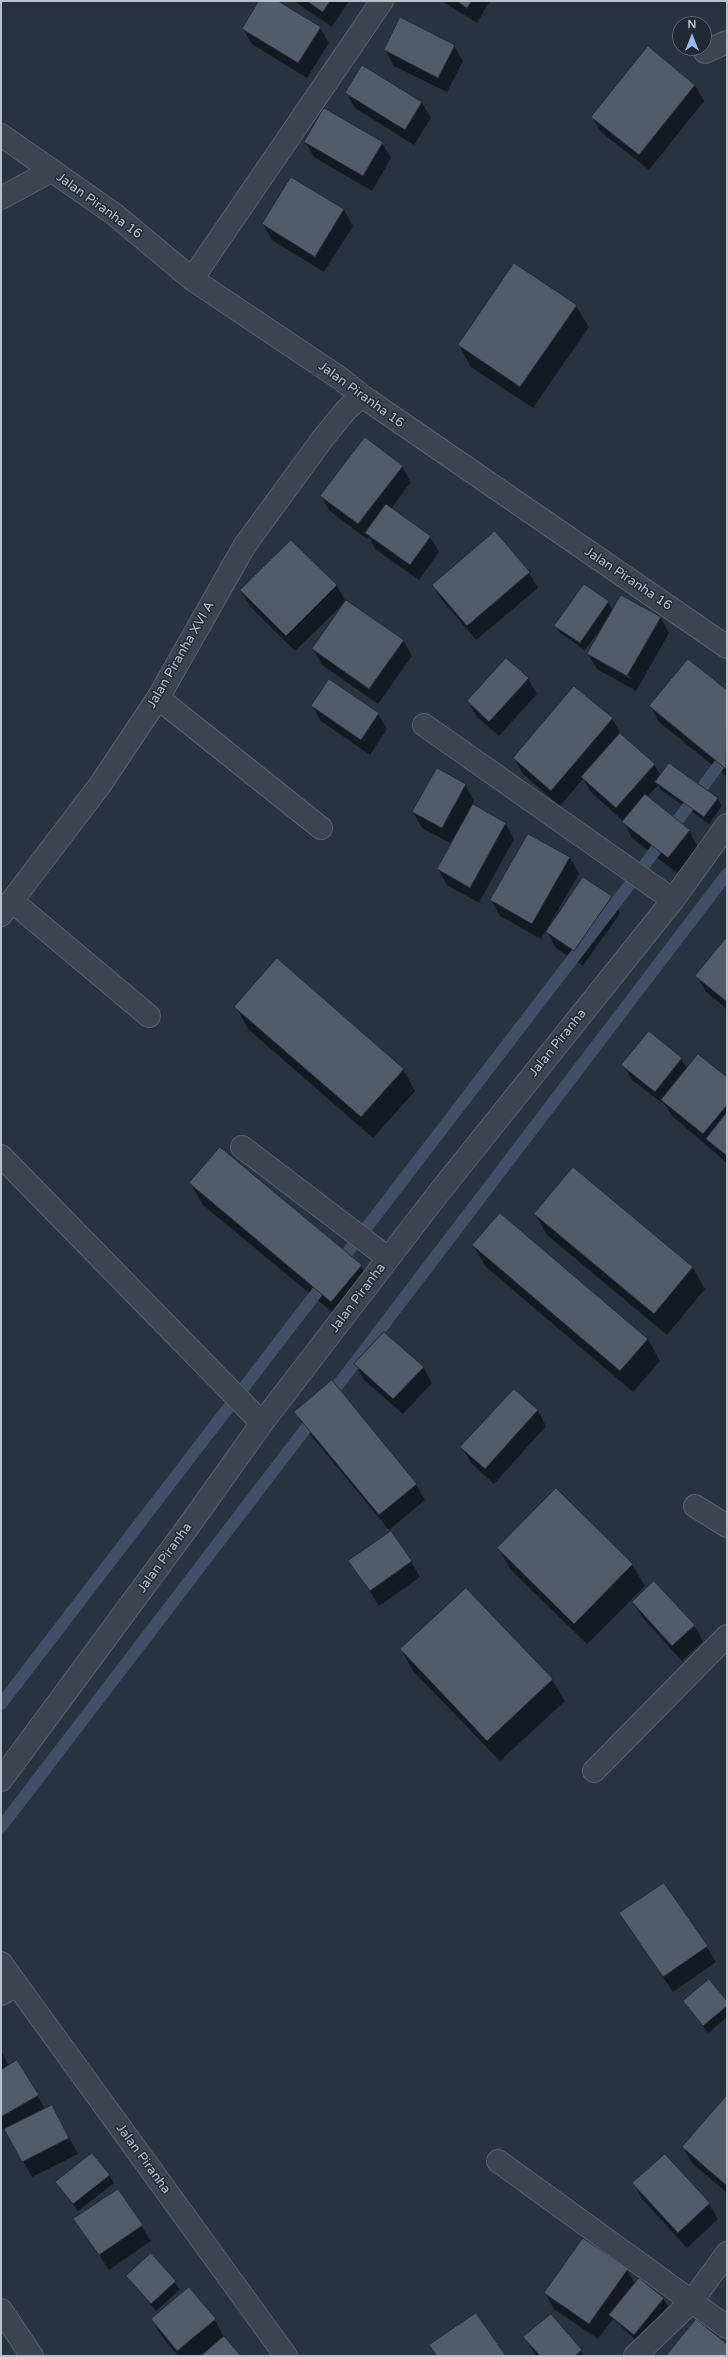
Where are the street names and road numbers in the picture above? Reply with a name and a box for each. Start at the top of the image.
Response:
street label: Jalan Piranha 16 [53,170,145,242]
street label: Jalan Piranha 16 [315,359,407,431]
street label: Jalan Piranha 16 [581,544,675,614]
street label: Jalan Piranha XVI A [144,599,218,711]
street label: Jalan Piranha [526,1006,590,1080]
street label: Jalan Piranha [327,1260,389,1336]
street label: Jalan Piranha [134,1520,196,1596]
street label: Jalan Piranha [112,2121,174,2197]

